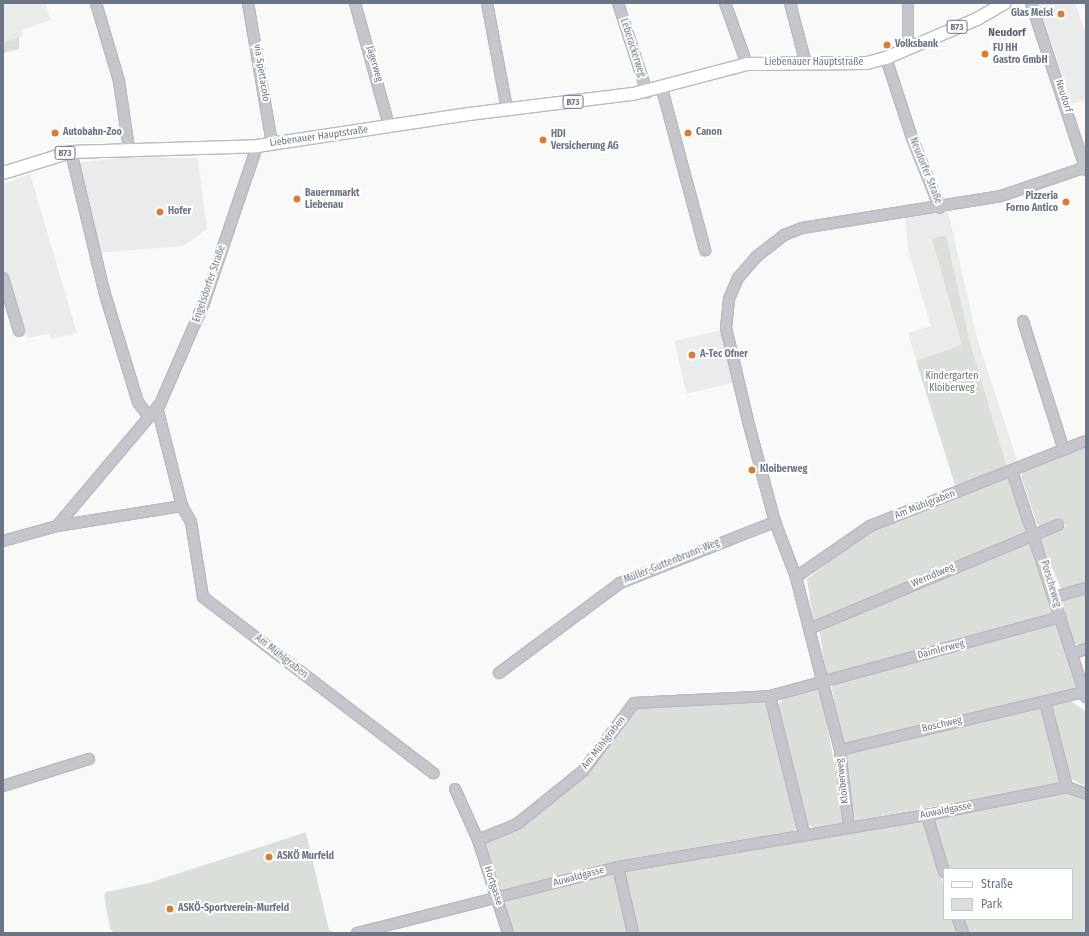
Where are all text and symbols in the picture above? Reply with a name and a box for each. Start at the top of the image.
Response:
place label: Glas Meisl [1011,8,1053,20]
marker: Glas Meisl [1056,9,1066,19]
street label: Leberackerweg [617,17,647,79]
road number: B73 [946,20,968,34]
district label: Neudorf [988,26,1026,40]
place label: Volksbank [895,39,938,51]
marker: Volksbank [882,40,892,50]
place label: FU HH Gastro GmbH [993,42,1047,66]
street label: via Spettacolo [251,43,271,103]
street label: Jägerweg [363,45,385,83]
marker: FU HH Gastro GmbH [980,49,990,59]
street label: Liebenauer Hauptstraße [764,57,864,69]
street label: Neudorf [1052,78,1074,114]
road number: B73 [562,95,584,109]
street label: Liebenauer Hauptstraße [269,124,369,150]
place label: Autobahn-Zoo [63,127,122,139]
place label: Canon [696,127,722,139]
marker: Autobahn-Zoo [50,128,60,138]
place label: HDI Versicherung AG [551,128,619,152]
marker: Canon [683,128,693,138]
marker: HDI Versicherung AG [538,135,548,145]
street label: Neudorfer Straße [906,136,944,206]
road number: B73 [54,146,76,160]
place label: Bauernmarkt Liebenau [305,187,360,210]
place label: Pizzeria Forno Antico [1006,190,1058,214]
marker: Bauernmarkt Liebenau [292,194,302,204]
marker: Pizzeria Forno Antico [1061,197,1071,207]
place label: Hofer [168,206,191,218]
marker: Hofer [155,207,165,217]
street label: Engelsdorfer Straße [191,244,229,324]
place label: A-Tec Ofner [700,349,748,361]
marker: A-Tec Ofner [687,350,697,360]
park label: Kindergarten Kloiberweg [926,370,978,394]
place label: Kloiberweg [760,464,807,476]
marker: Kloiberweg [747,465,757,475]
street label: Am Mühlgraben [893,488,957,522]
street label: Müller-Guttenbrunn-Weg [622,537,722,587]
street label: Porscheweg [1037,559,1063,609]
street label: Werndlweg [910,562,956,590]
street label: Am Mühlgraben [252,633,310,681]
street label: Daimlerweg [916,638,966,662]
street label: Am Mühlgraben [580,714,628,772]
street label: Boschweg [921,715,963,735]
street label: Kloiberweg [834,758,852,804]
street label: Auwaldgasse [919,800,973,822]
place label: ASKÖ Murfeld [277,851,334,863]
marker: ASKÖ Murfeld [264,852,274,862]
street label: Auwaldgasse [552,864,606,890]
street label: Hortgasse [481,865,505,907]
legend [943,868,1073,920]
text: Straße [981,877,1013,891]
text: Park [981,897,1002,911]
place label: ASKÖ-Sportverein-Murfeld [178,903,289,915]
marker: ASKÖ-Sportverein-Murfeld [165,904,175,914]

